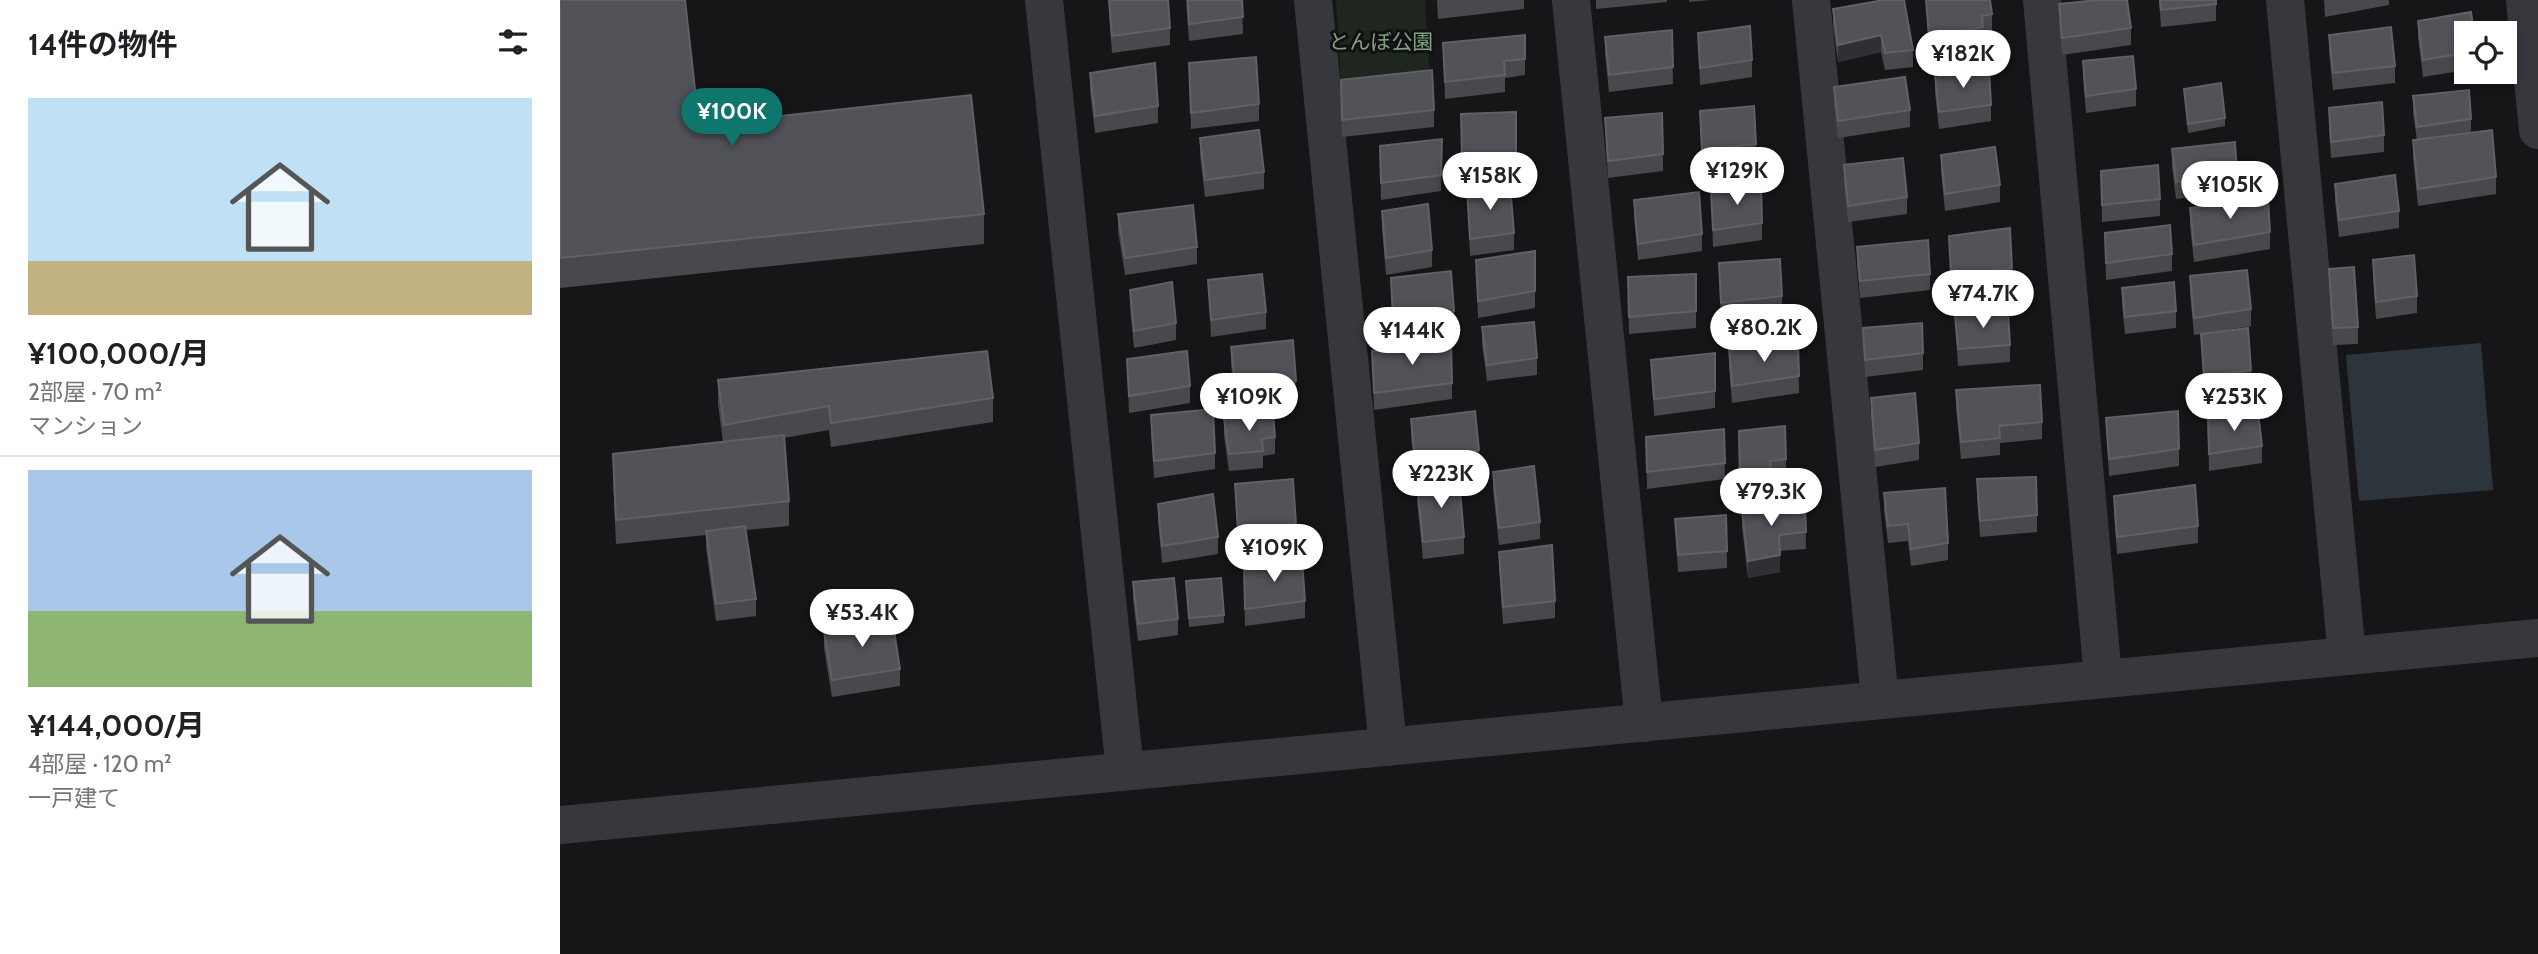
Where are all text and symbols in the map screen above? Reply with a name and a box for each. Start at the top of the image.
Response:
map controls [2454,21,2517,84]
button: locate [2454,21,2517,84]
icon: filters [494,23,532,61]
text: 14件の物件 [28,26,178,63]
park label: とんぼ公園 [1329,29,1434,54]
pin: ¥182K [1914,31,2012,90]
text: ¥182K [1932,39,1994,67]
pin: ¥100K [683,88,781,148]
text: ¥100K [697,97,767,125]
icon: home [217,144,343,270]
pin: ¥129K [1688,148,1786,207]
pin: ¥158K [1441,152,1539,212]
text: ¥129K [1706,156,1768,184]
text: ¥158K [1458,161,1522,189]
pin: ¥105K [2181,162,2279,221]
text: ¥105K [2197,170,2263,198]
pin: ¥74.7K [1926,270,2040,330]
text: ¥74.7K [1948,279,2018,307]
pin: ¥80.2K [1707,304,1821,364]
pin: ¥144K [1363,308,1461,367]
text: ¥80.2K [1726,313,1802,341]
text: ¥144K [1379,316,1445,344]
text: ¥100,000/月 [28,335,210,372]
pin: ¥109K [1200,374,1298,433]
pin: ¥253K [2185,374,2283,433]
text: 2部屋 · 70 m² [28,378,162,406]
text: ¥109K [1216,382,1282,410]
text: ¥253K [2201,382,2267,410]
text: マンション [28,412,143,440]
pin: ¥223K [1392,450,1490,510]
text: ¥223K [1408,459,1474,487]
pin: ¥79.3K [1714,468,1828,528]
text: ¥79.3K [1736,477,1806,505]
icon: home [217,516,343,642]
pin: ¥109K [1225,524,1323,584]
text: ¥109K [1241,533,1307,561]
pin: ¥53.4K [805,590,919,649]
text: ¥53.4K [826,598,898,626]
text: ¥144,000/月 [28,707,205,744]
text: 4部屋 · 120 m² [28,750,172,778]
text: 一戸建て [28,784,120,812]

